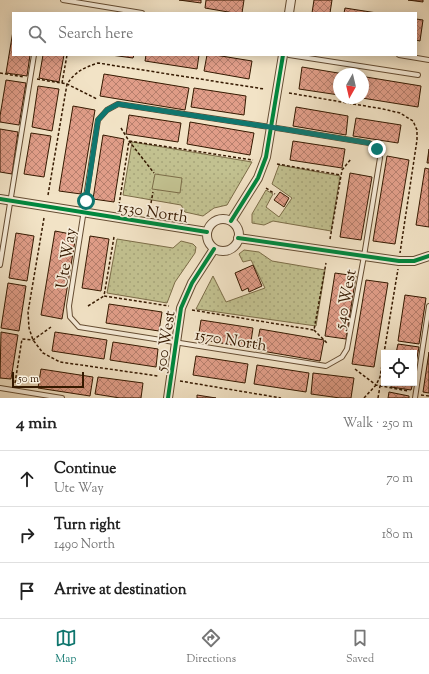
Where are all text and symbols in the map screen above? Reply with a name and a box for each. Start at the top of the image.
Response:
search box [12,12,417,56]
icon: search [26,23,48,45]
text: Search here [58,24,133,45]
north arrow [333,68,369,104]
route end [368,140,386,158]
route start [77,192,95,210]
street label: 1530 North [116,197,190,230]
street label: Ute Way [51,226,84,290]
street label: 540 West [329,267,364,332]
street label: 500 West [150,309,183,374]
street label: 1570 North [193,324,269,359]
map controls [381,350,417,386]
button: locate [381,350,417,386]
scale bar [12,370,84,389]
text: 50 m [18,371,39,387]
text: 4 min [16,412,57,436]
text: Walk · 250 m [343,415,413,433]
text: Continue [54,459,116,480]
icon: ahead [16,468,38,490]
text: 70 m [386,470,413,488]
text: Ute Way [54,480,104,498]
text: Turn right [54,515,120,536]
icon: right [16,524,38,546]
text: 180 m [382,526,413,544]
text: 1490 North [54,536,115,554]
icon: arrive [16,580,38,602]
text: Arrive at destination [54,580,187,601]
tab: Map [55,627,77,667]
tab: Directions [187,627,236,667]
tab: Saved [346,627,374,667]

